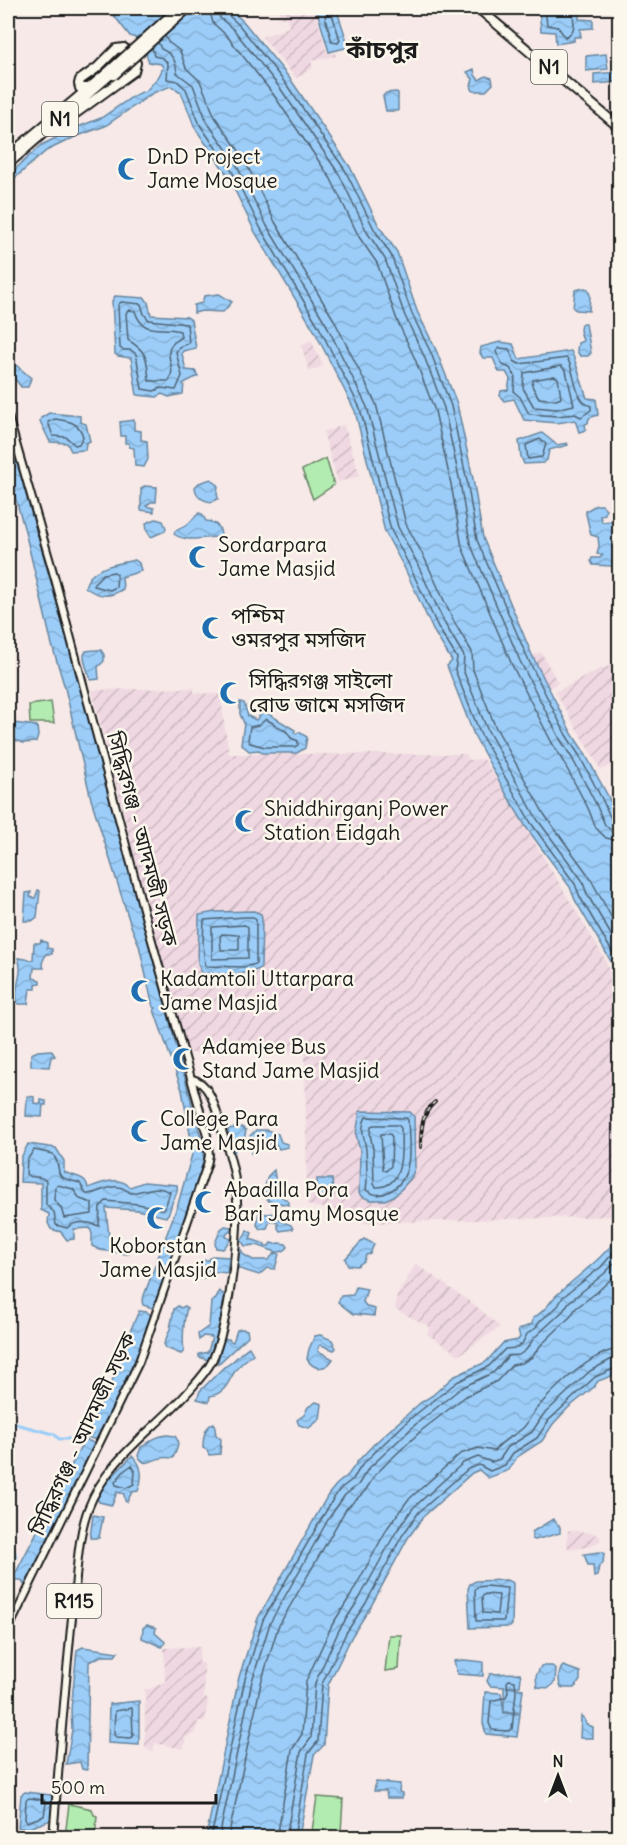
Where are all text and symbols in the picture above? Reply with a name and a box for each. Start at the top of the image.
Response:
district label: কাঁচপুর [345,34,418,64]
road number: N1 [531,50,567,84]
road number: N1 [42,102,78,136]
place label: DnD Project Jame Mosque [147,143,278,194]
mosque icon: DnD Project Jame Mosque [116,156,142,182]
place label: Sordarpara Jame Masjid [218,531,336,582]
mosque icon: Sordarpara Jame Masjid [187,544,213,570]
place label: পশ্চিম ওমরপুর মসজিদ [231,602,366,653]
mosque icon: পশ্চিম ওমরপুর মসজিদ [200,615,226,641]
place label: সিদ্ধিরগঞ্জ সাইলো রোড জামে মসজিদ [248,667,405,718]
mosque icon: সিদ্ধিরগঞ্জ সাইলো রোড জামে মসজিদ [218,680,244,706]
street label: সিদ্ধিরগঞ্জ - আদমজী সড়ক [101,727,184,950]
place label: Shiddhirganj Power Station Eidgah [264,795,449,846]
mosque icon: Shiddhirganj Power Station Eidgah [233,808,259,834]
place label: Kadamtoli Uttarpara Jame Masjid [160,965,354,1016]
mosque icon: Kadamtoli Uttarpara Jame Masjid [129,978,155,1004]
place label: Adamjee Bus Stand Jame Masjid [202,1033,379,1084]
mosque icon: Adamjee Bus Stand Jame Masjid [171,1046,197,1072]
place label: College Para Jame Masjid [160,1105,279,1156]
mosque icon: College Para Jame Masjid [129,1118,155,1144]
place label: Abadilla Pora Bari Jamy Mosque [224,1176,399,1227]
mosque icon: Abadilla Pora Bari Jamy Mosque [193,1189,219,1215]
mosque icon: Koborstan Jame Masjid [145,1205,171,1231]
place label: Koborstan Jame Masjid [99,1232,217,1283]
street label: সিদ্ধিরগঞ্জ - আদমজী সড়ক [23,1327,142,1541]
road number: R115 [47,1584,101,1618]
north arrow [528,1746,588,1806]
text: N [552,1751,564,1771]
scale bar [42,1767,216,1805]
text: 500 m [51,1776,105,1799]

